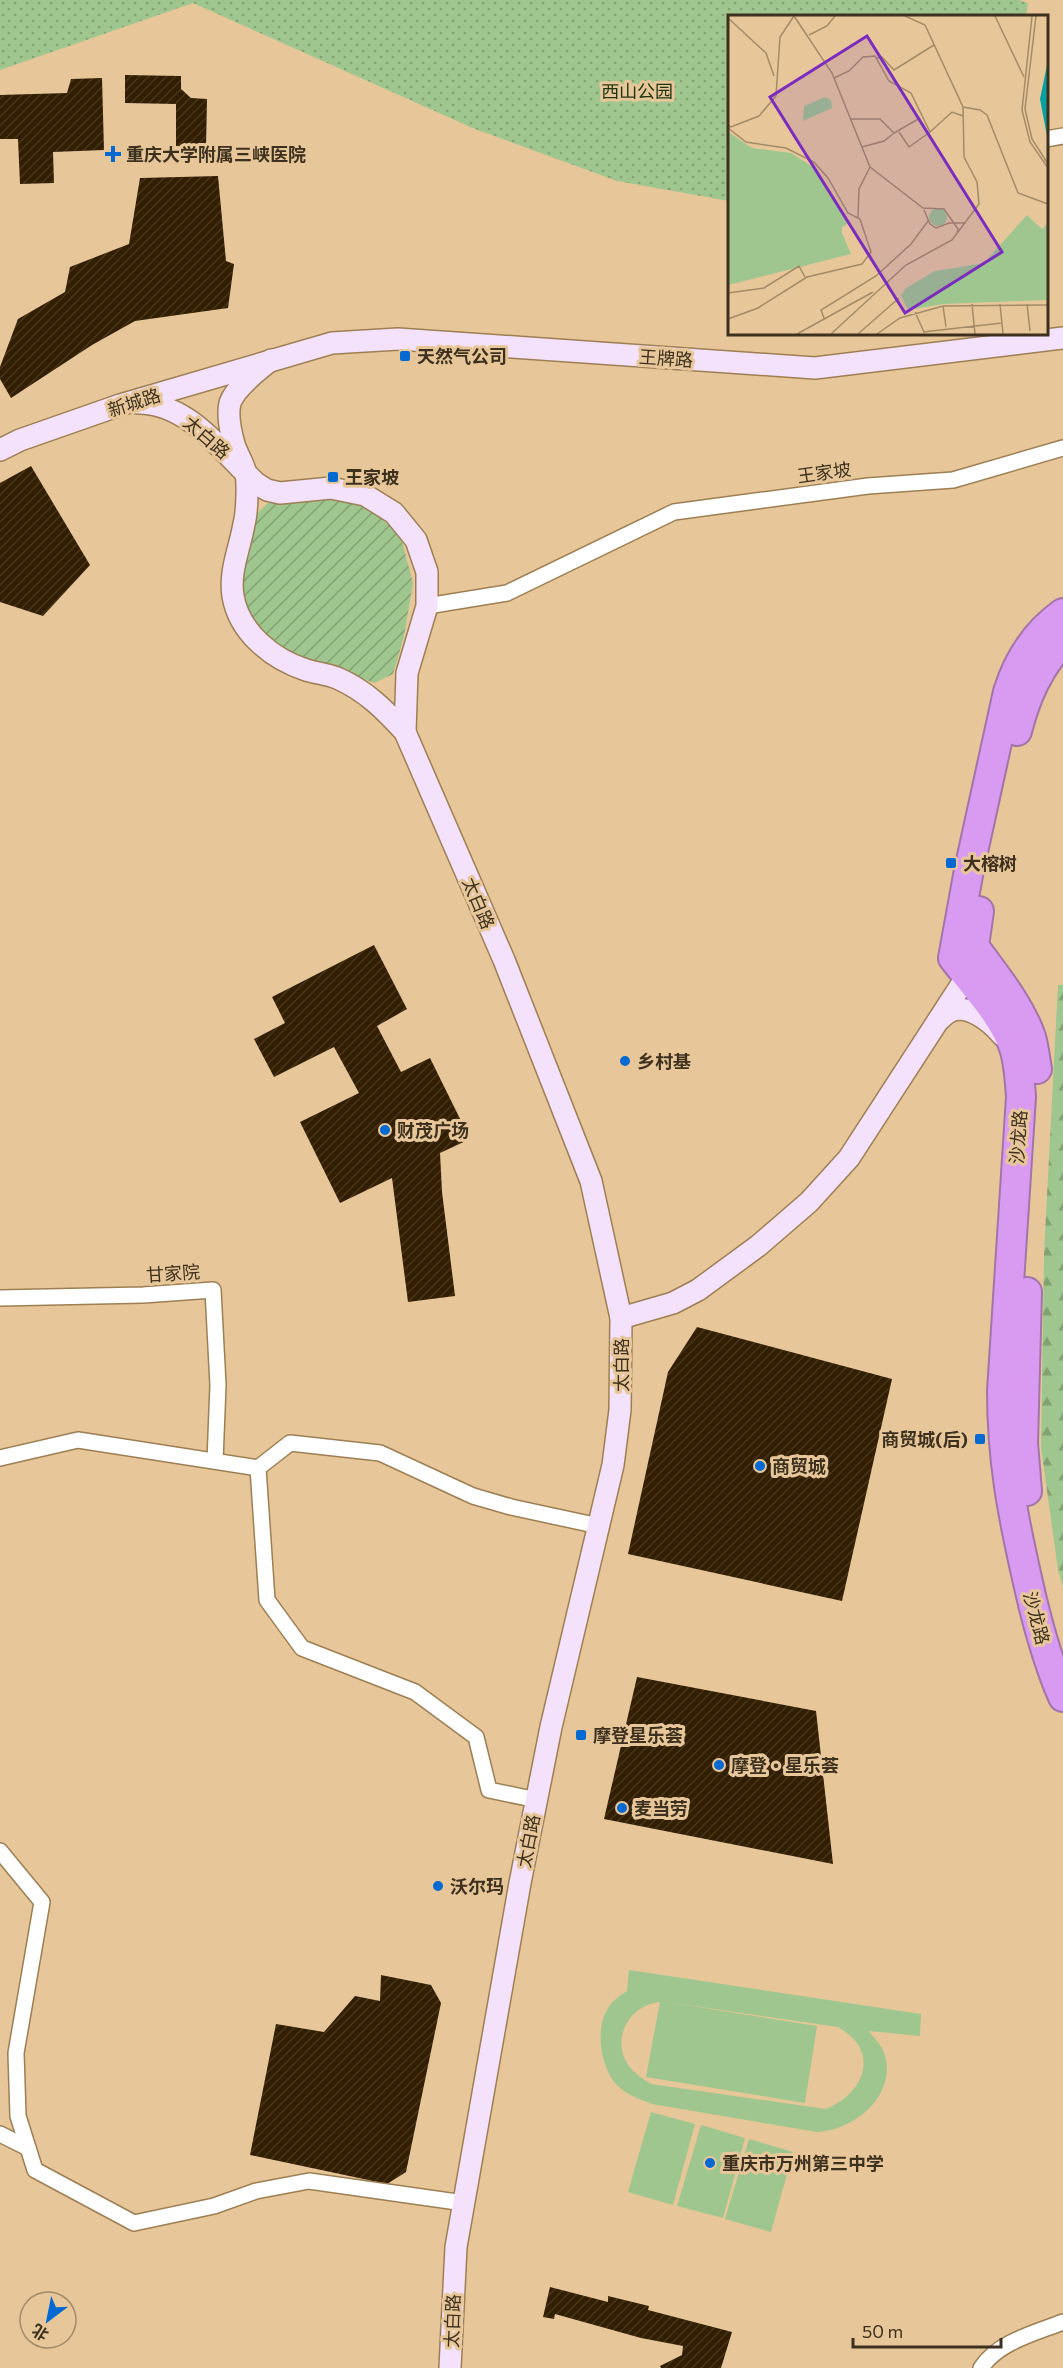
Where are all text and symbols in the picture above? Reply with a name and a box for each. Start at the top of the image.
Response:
inset map [728,15,1048,334]
park label: 西山公园 [601,80,673,102]
place label: 重庆大学附属三峡医院 [126,143,306,165]
marker: 重庆大学附属三峡医院 [104,145,122,163]
place label: 天然气公司 [417,345,507,367]
street label: 王牌路 [638,345,694,371]
marker: 天然气公司 [398,349,412,363]
street label: 新城路 [105,383,163,421]
street label: 太白路 [179,411,235,463]
street label: 王家坡 [796,457,852,487]
place label: 王家坡 [345,466,399,488]
marker: 王家坡 [326,470,340,484]
place label: 大榕树 [963,852,1017,874]
marker: 大榕树 [944,856,958,870]
street label: 太白路 [458,874,500,932]
place label: 乡村基 [637,1050,691,1072]
marker: 乡村基 [618,1054,632,1068]
street label: 沙龙路 [1005,1109,1031,1165]
place label: 财茂广场 [397,1119,469,1141]
marker: 财茂广场 [378,1123,392,1137]
street label: 甘家院 [145,1260,201,1286]
street label: 太白路 [610,1338,632,1392]
place label: 商贸城(后) [881,1428,968,1450]
marker: 商贸城(后) [973,1432,987,1446]
place label: 商贸城 [772,1455,826,1477]
marker: 商贸城 [753,1459,767,1473]
street label: 沙龙路 [1019,1589,1055,1647]
place label: 摩登星乐荟 [593,1724,683,1746]
marker: 摩登星乐荟 [574,1728,588,1742]
place label: 摩登・星乐荟 [731,1754,839,1776]
marker: 摩登・星乐荟 [712,1758,726,1772]
place label: 麦当劳 [634,1797,688,1819]
marker: 麦当劳 [615,1801,629,1815]
street label: 太白路 [512,1812,544,1870]
place label: 沃尔玛 [450,1875,504,1897]
marker: 沃尔玛 [431,1879,445,1893]
place label: 重庆市万州第三中学 [722,2152,884,2174]
marker: 重庆市万州第三中学 [703,2156,717,2170]
north arrow [18,2290,78,2350]
street label: 太白路 [440,2294,464,2348]
scale bar [853,2311,1002,2349]
text: 50 m [862,2320,903,2342]
text: 北 [28,2321,52,2345]

